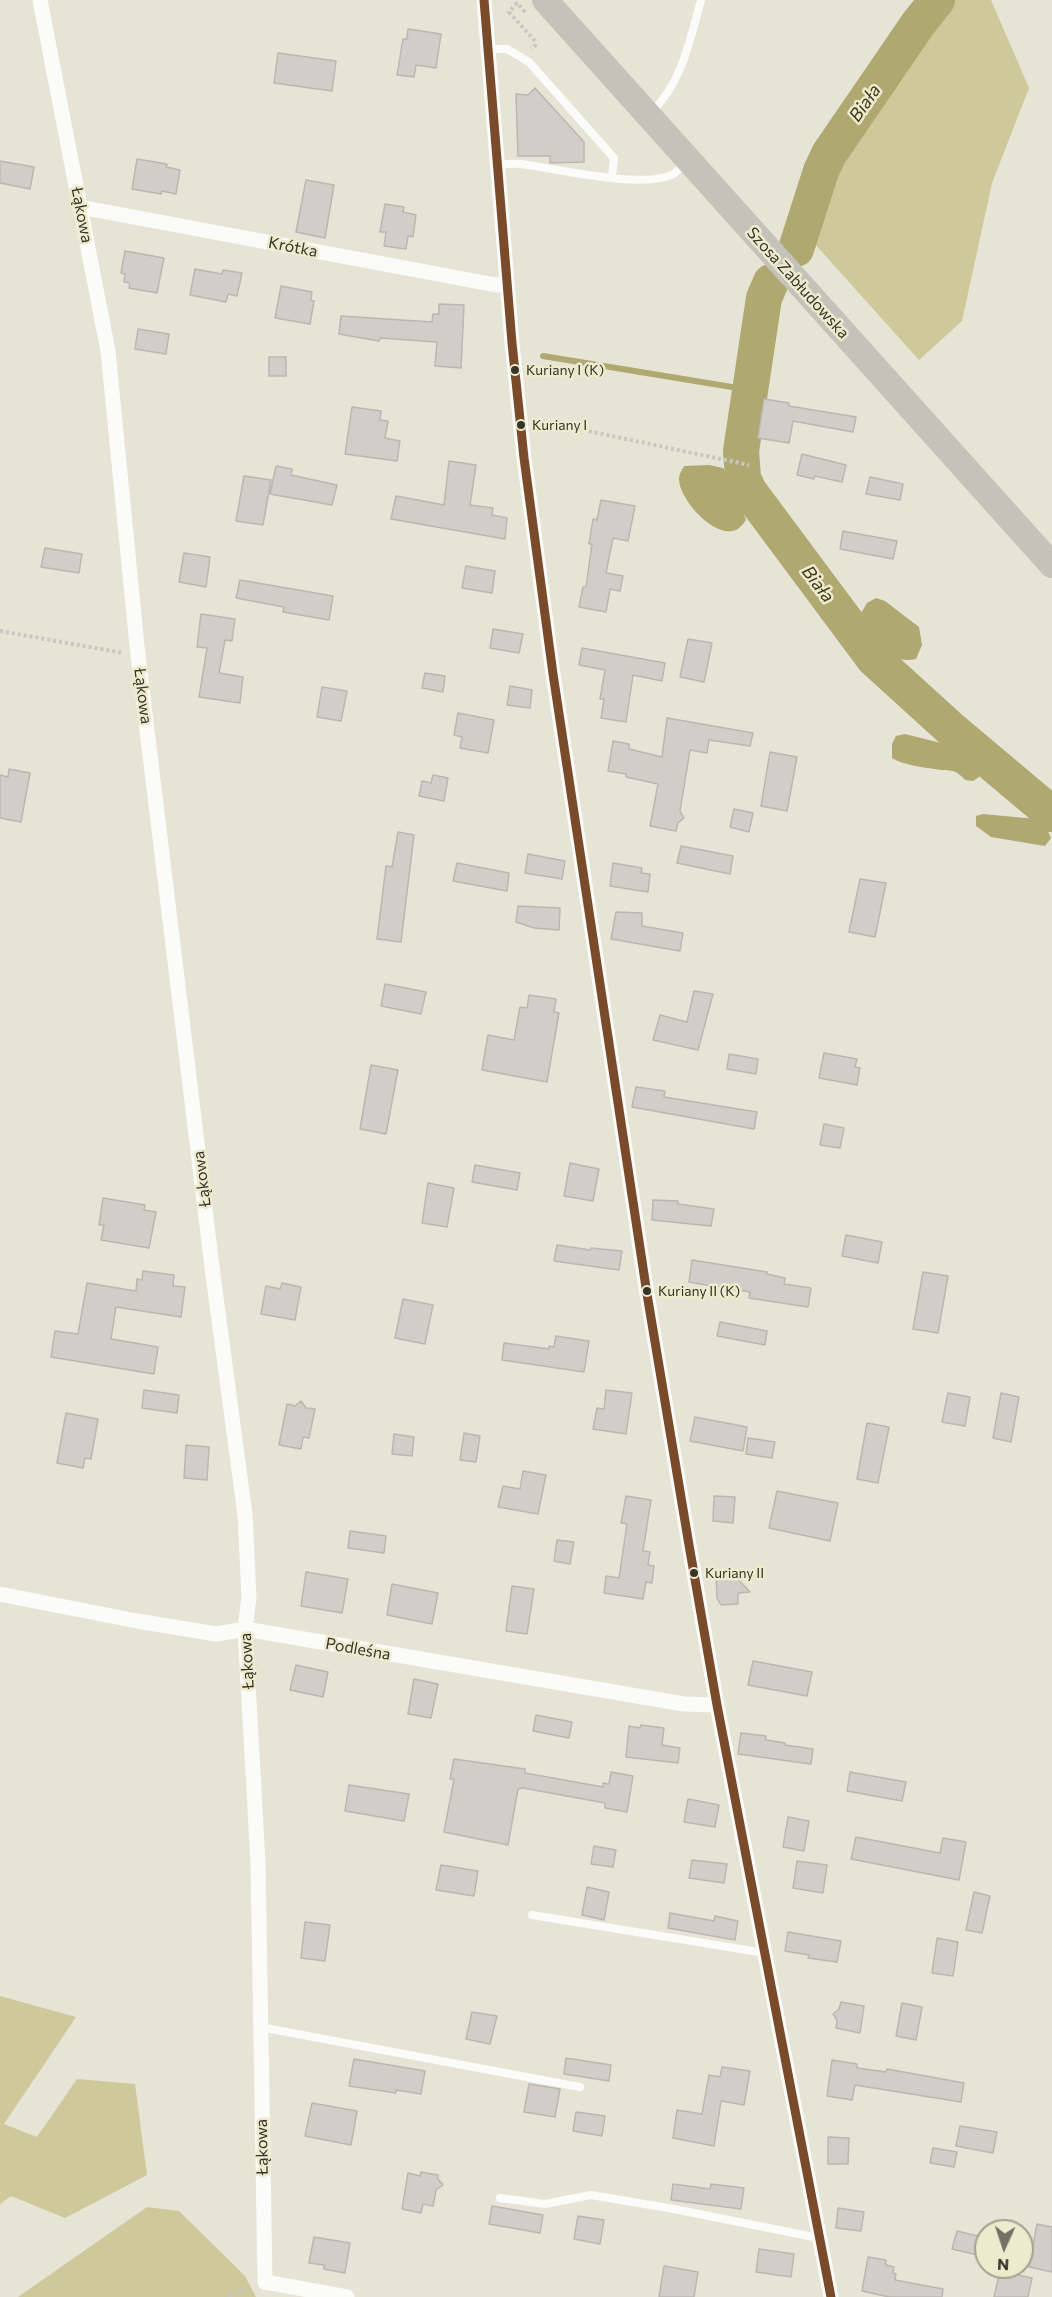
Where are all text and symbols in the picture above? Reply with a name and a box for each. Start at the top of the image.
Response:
water label: Biała [845,80,885,126]
street label: Łąkowa [67,186,97,244]
street label: Szosa Zabłudowska [743,223,853,343]
street label: Krótka [267,233,319,261]
place label: Kuriany I (K) [526,362,604,378]
marker: Kuriany I (K) [509,364,521,376]
place label: Kuriany I [532,417,587,433]
marker: Kuriany I [515,419,527,431]
water label: Biała [797,561,839,607]
street label: Łąkowa [130,667,156,725]
street label: Łąkowa [189,1150,215,1208]
place label: Kuriany II (K) [658,1283,740,1299]
marker: Kuriany II (K) [641,1285,653,1297]
place label: Kuriany II [705,1565,764,1581]
marker: Kuriany II [688,1567,700,1579]
street label: Łąkowa [236,1632,258,1690]
street label: Podleśna [324,1634,392,1664]
street label: Łąkowa [252,2119,272,2175]
north arrow [974,2219,1034,2279]
text: N [997,2256,1010,2275]

